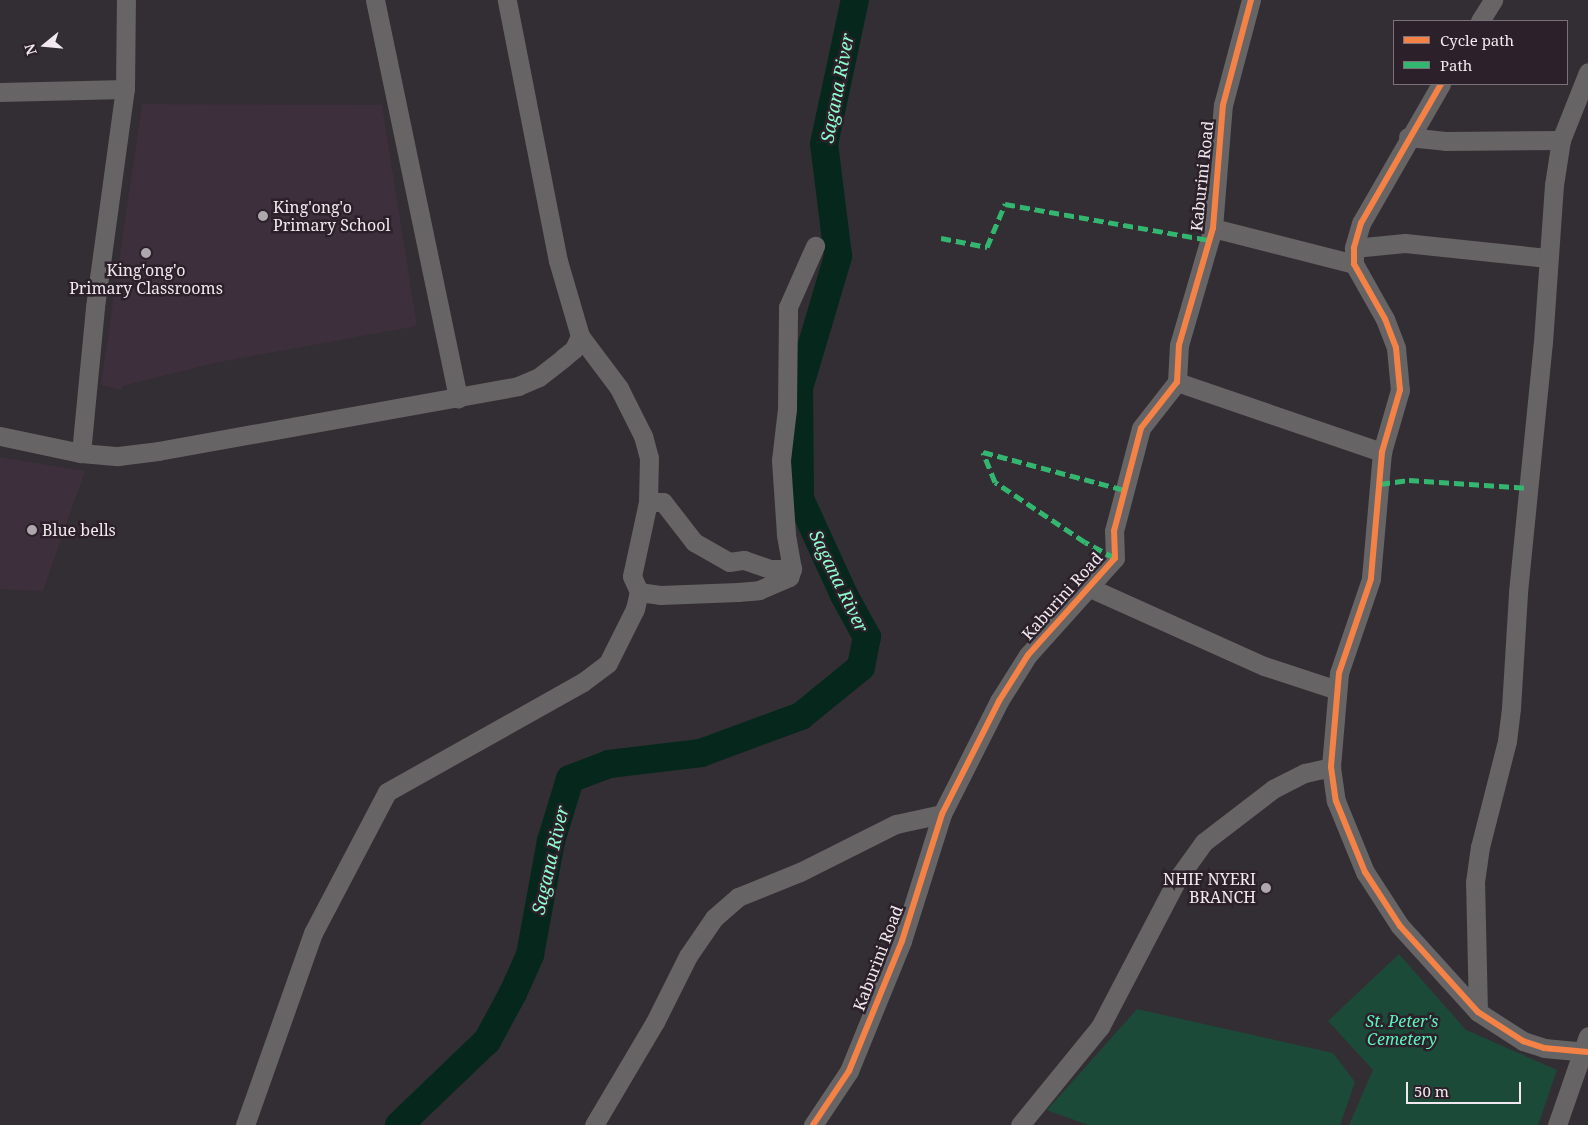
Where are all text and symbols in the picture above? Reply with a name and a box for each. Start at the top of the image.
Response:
north arrow [20,20,70,70]
legend [1393,20,1568,85]
text: Cycle path [1440,30,1514,50]
water label: Sagana River [816,31,858,145]
text: N [19,41,41,58]
text: Path [1440,55,1472,75]
street label: Kaburini Road [1187,120,1217,232]
place label: King'ong'o Primary School [273,197,390,235]
marker: King'ong'o Primary School [257,210,269,222]
marker: King'ong'o Primary Classrooms [140,247,152,259]
place label: King'ong'o Primary Classrooms [69,260,223,298]
place label: Blue bells [42,520,116,540]
marker: Blue bells [26,524,38,536]
water label: Sagana River [805,526,873,636]
street label: Kaburini Road [1018,548,1106,644]
water label: Sagana River [527,804,573,916]
place label: NHIF NYERI BRANCH [1163,869,1256,907]
marker: NHIF NYERI BRANCH [1260,882,1272,894]
street label: Kaburini Road [849,903,907,1013]
park label: St. Peter's Cemetery [1366,1011,1438,1049]
scale bar [1408,1072,1523,1104]
text: 50 m [1414,1081,1449,1101]

